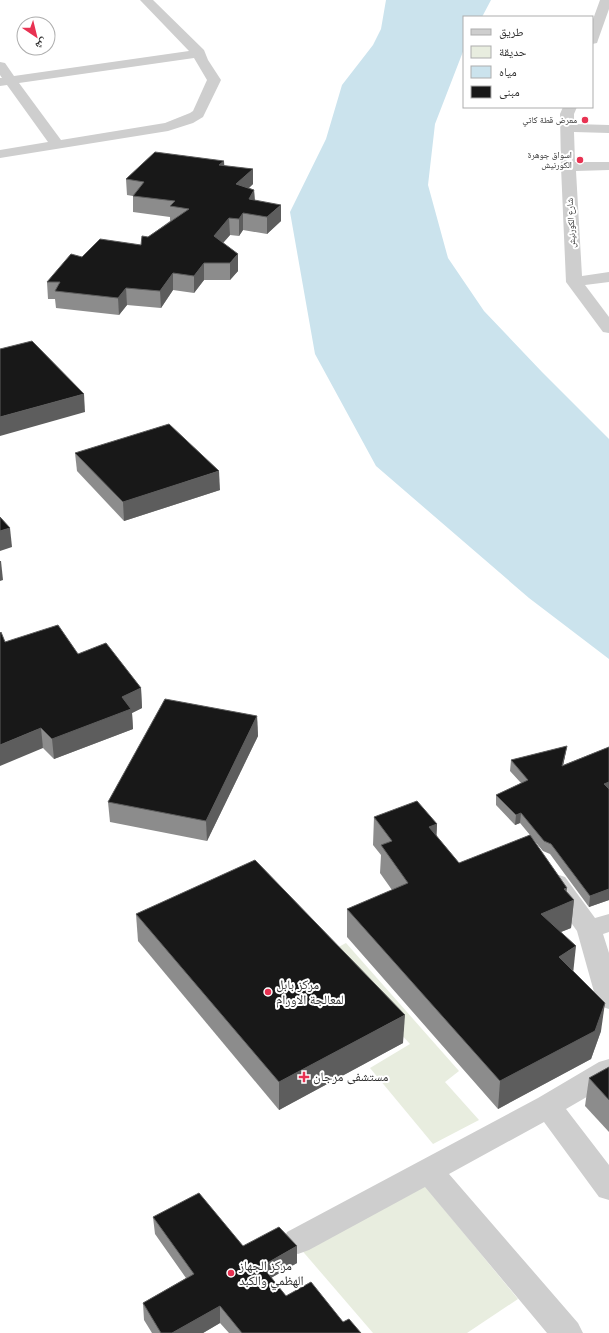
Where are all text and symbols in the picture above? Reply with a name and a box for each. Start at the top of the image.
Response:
north arrow [16,16,56,56]
legend [463,16,593,108]
text: طريق [499,24,524,40]
text: ش [32,34,51,53]
text: حديقة [499,44,527,60]
text: مياه [499,64,517,80]
text: مبنى [499,84,520,100]
place label: معرض قطة كاتي [522,114,577,127]
marker: معرض قطة كاتي [580,115,590,125]
place label: اسواق جوهرة الكورنيش [528,149,572,171]
marker: اسواق جوهرة الكورنيش [575,155,585,165]
street label: شارع الكورنيش [564,198,578,248]
place label: مركز بابل لمعالجة الاورام [276,976,344,1009]
marker: مركز بابل لمعالجة الاورام [263,987,273,997]
place label: مستشفى مرجان [313,1068,389,1086]
marker: مستشفى مرجان [298,1071,310,1083]
place label: مركز الجهاز الهظمي والكبد [238,1257,303,1291]
marker: مركز الجهاز الهظمي والكبد [226,1268,236,1278]

